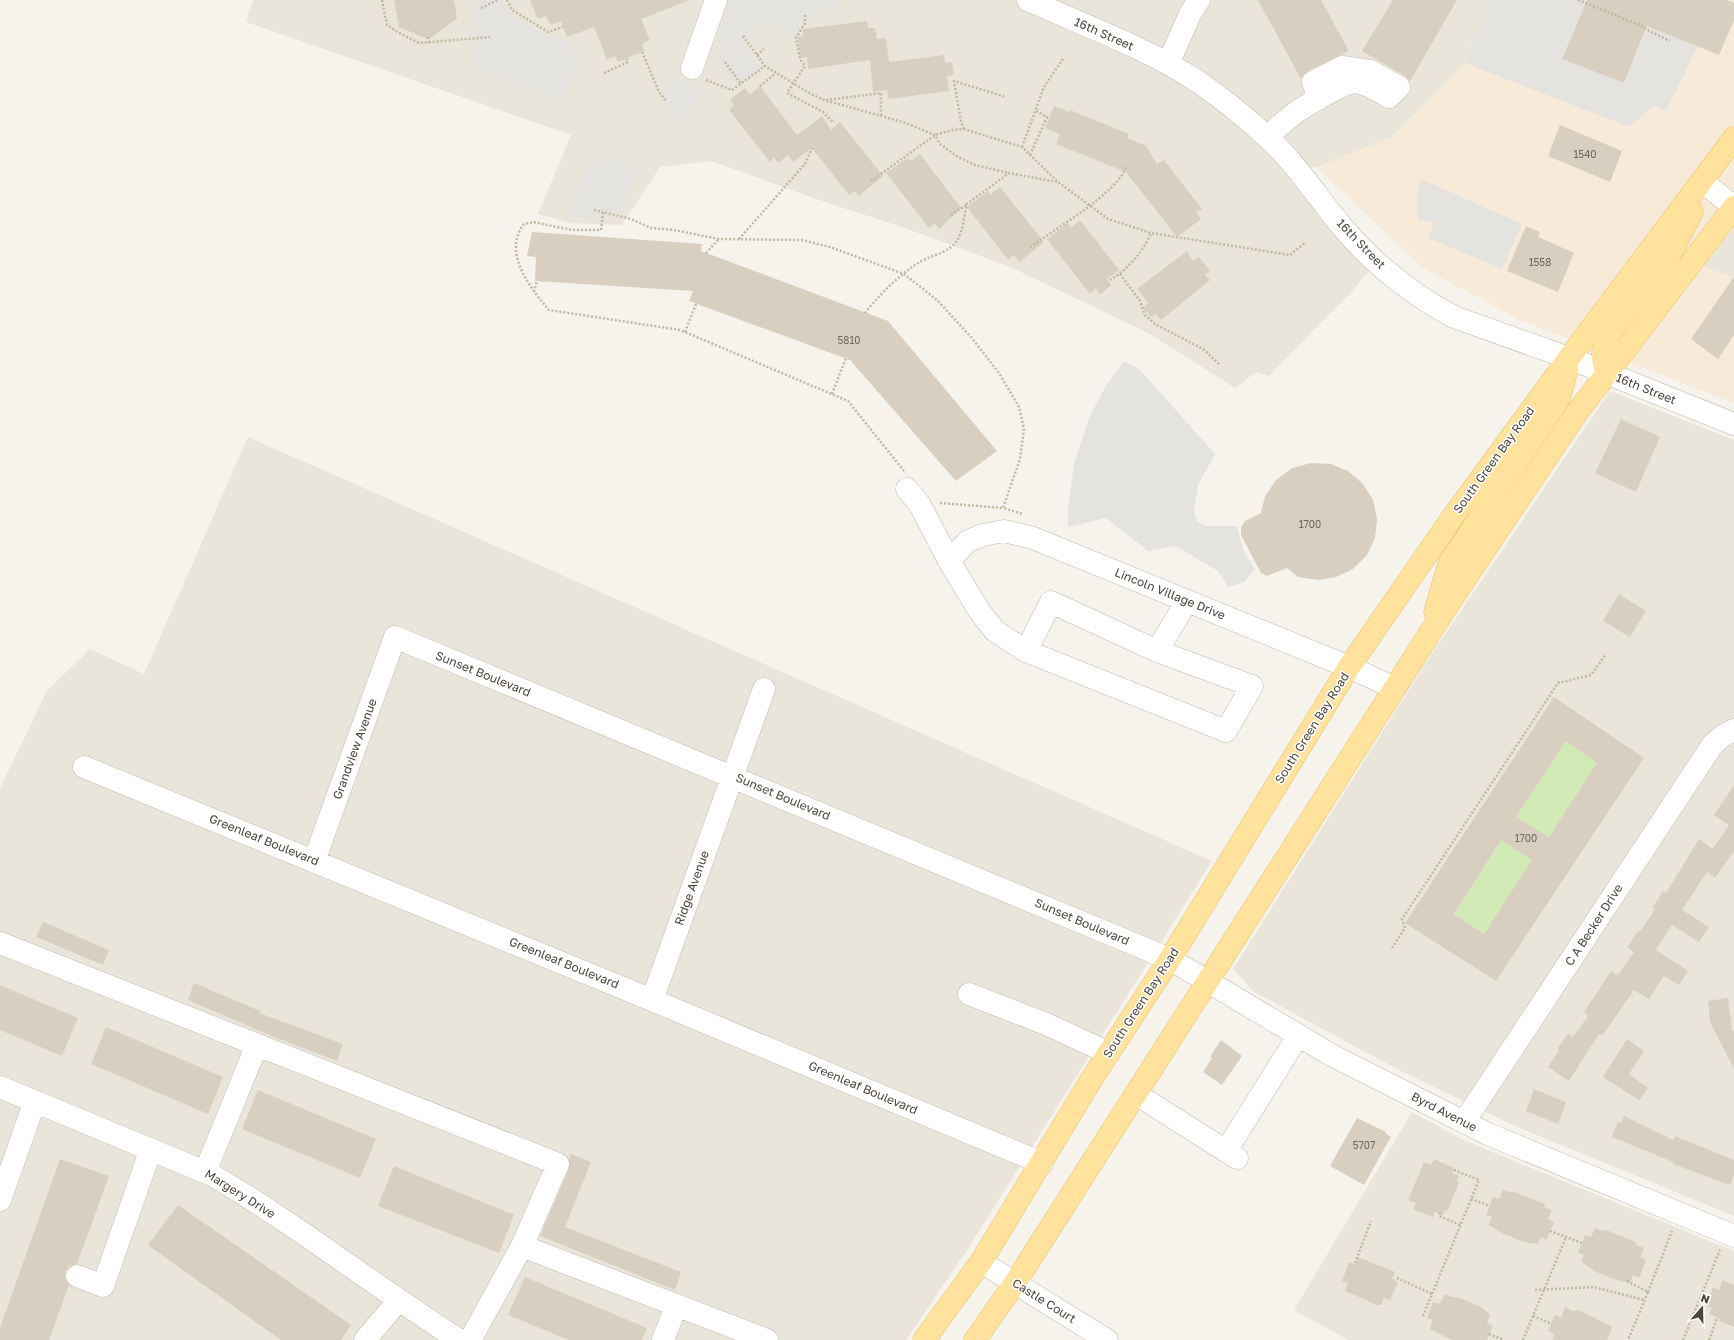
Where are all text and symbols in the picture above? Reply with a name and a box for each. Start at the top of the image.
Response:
street label: 16th Street [1072,14,1137,53]
house number: 1540 [1574,148,1596,160]
street label: 16th Street [1334,216,1389,272]
house number: 1558 [1529,256,1551,268]
house number: 5810 [838,334,860,346]
street label: 16th Street [1614,370,1679,408]
street label: South Green Bay Road [1450,403,1537,516]
house number: 1700 [1299,518,1321,530]
street label: Lincoln Village Drive [1113,564,1228,623]
street label: Sunset Boulevard [433,648,533,699]
street label: South Green Bay Road [1271,669,1352,786]
street label: Grandview Avenue [329,696,380,801]
street label: Sunset Boulevard [734,770,833,823]
street label: Greenleaf Boulevard [207,811,321,868]
house number: 1700 [1515,832,1537,844]
street label: Ridge Avenue [671,848,712,927]
street label: C A Becker Drive [1562,881,1626,969]
street label: Sunset Boulevard [1033,895,1132,948]
street label: Greenleaf Boulevard [507,934,621,991]
street label: South Green Bay Road [1099,945,1182,1061]
street label: Greenleaf Boulevard [806,1058,920,1117]
street label: Byrd Avenue [1409,1089,1480,1135]
house number: 5707 [1353,1139,1375,1151]
street label: Margery Drive [202,1166,278,1221]
street label: Castle Court [1010,1275,1079,1326]
north arrow [1682,1288,1722,1328]
text: N [1699,1291,1712,1306]

